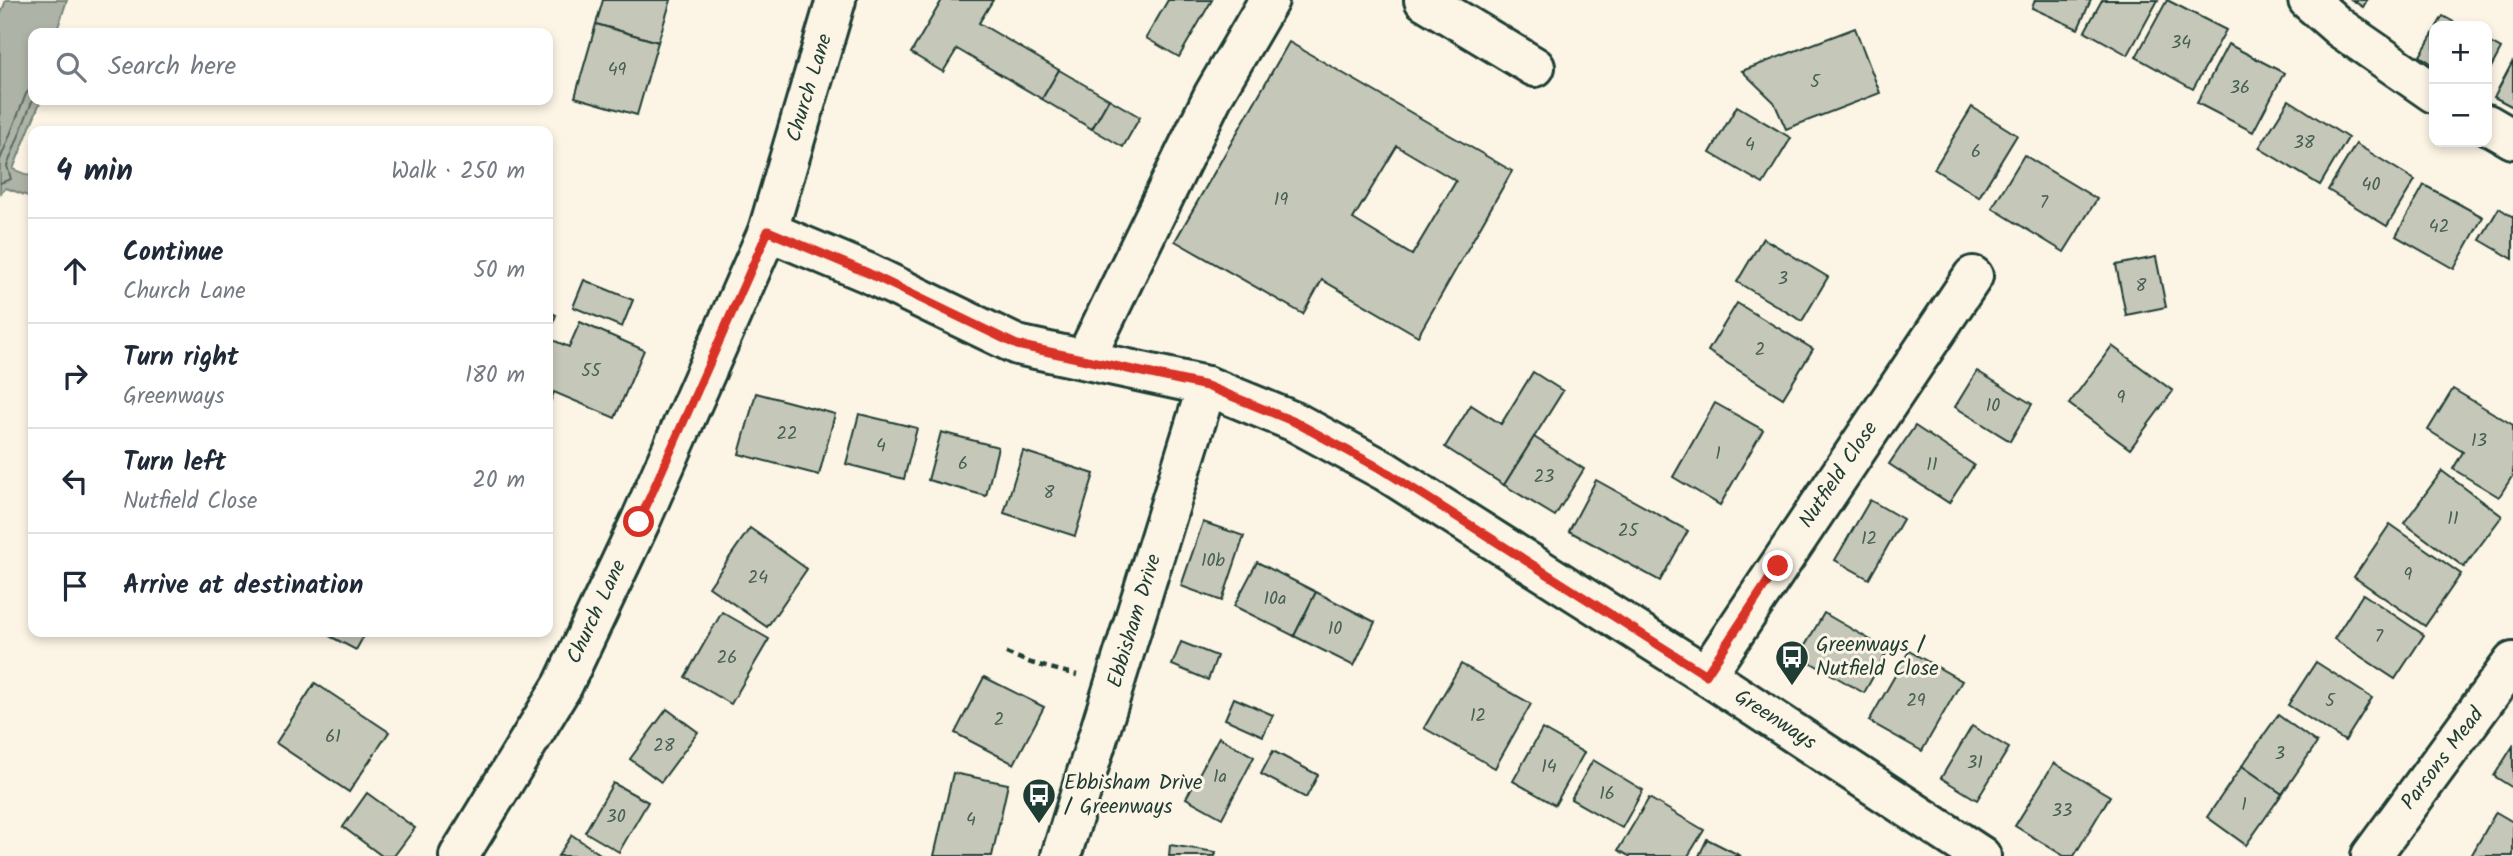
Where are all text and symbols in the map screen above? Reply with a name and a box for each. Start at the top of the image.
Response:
map controls [2429,21,2492,147]
button: + [2429,21,2492,84]
search box [28,28,553,105]
street label: Church Lane [778,29,842,146]
house number: 34 [2171,29,2191,58]
text: Search here [108,46,236,88]
icon: search [52,48,90,86]
house number: 49 [608,56,627,85]
house number: 5 [1810,68,1821,97]
house number: 36 [2230,74,2250,103]
button: − [2429,84,2492,147]
house number: 38 [2293,129,2315,158]
house number: 4 [1745,131,1755,160]
house number: 6 [1971,138,1981,167]
text: 4 min [56,148,133,196]
text: Walk · 250 m [391,154,525,190]
house number: 40 [2362,171,2380,200]
house number: 19 [1274,186,1288,215]
house number: 7 [2040,189,2049,218]
house number: 42 [2429,213,2449,242]
text: Continue [123,232,224,274]
icon: ahead [56,252,94,290]
text: 50 m [474,253,525,289]
house number: 3 [1778,265,1788,294]
house number: 8 [2136,272,2147,301]
text: Church Lane [123,274,246,310]
house number: 2 [1755,336,1765,365]
text: Turn right [123,337,239,379]
icon: right [56,357,94,395]
house number: 55 [581,357,602,386]
text: 180 m [465,358,525,394]
text: Greenways [123,379,224,415]
house number: 9 [2117,384,2126,413]
house number: 10 [1986,392,2000,421]
street label: Nutfield Close [1791,414,1887,535]
house number: 22 [777,420,797,449]
house number: 13 [2471,427,2487,456]
house number: 4 [876,432,886,461]
house number: 1 [1715,440,1721,469]
text: Turn left [123,442,226,484]
house number: 6 [958,450,968,479]
house number: 11 [1926,451,1938,480]
icon: left [56,462,94,500]
text: 20 m [473,463,525,499]
house number: 23 [1534,463,1554,492]
house number: 8 [1044,479,1055,508]
text: Nutfield Close [123,484,257,520]
house number: 11 [2447,505,2459,534]
route start [623,506,654,537]
house number: 25 [1618,517,1639,546]
house number: 12 [1861,525,1877,554]
house number: 10b [1201,547,1226,576]
street label: Ebbisham Drive [1099,550,1171,692]
route end [1762,550,1793,581]
street label: Church Lane [558,554,636,670]
house number: 9 [2404,561,2413,590]
house number: 24 [748,564,768,593]
text: Arrive at destination [123,565,363,607]
icon: arrive [56,567,94,605]
house number: 10a [1263,585,1287,614]
house number: 10 [1328,615,1342,644]
house number: 7 [2375,623,2384,652]
place label: Greenways / Nutfield Close [1816,629,1939,686]
bus stop icon: Greenways / Nutfield Close [1773,638,1811,687]
house number: 26 [717,644,737,673]
street label: Greenways [1727,681,1823,759]
house number: 29 [1906,687,1926,716]
house number: 5 [2325,687,2336,716]
street label: Parsons Mead [2393,700,2493,817]
house number: 12 [1470,702,1486,731]
house number: 2 [994,706,1004,735]
house number: 61 [325,723,341,752]
house number: 28 [653,732,675,761]
house number: 3 [2275,740,2285,769]
house number: 31 [1967,749,1983,778]
house number: 14 [1541,753,1557,782]
house number: 1a [1213,763,1227,792]
place label: Ebbisham Drive / Greenways [1064,767,1203,824]
bus stop icon: Ebbisham Drive / Greenways [1020,776,1058,825]
house number: 16 [1599,780,1615,809]
house number: 1 [2241,791,2247,820]
house number: 33 [2052,797,2072,826]
house number: 30 [606,803,626,832]
house number: 4 [966,806,976,835]

